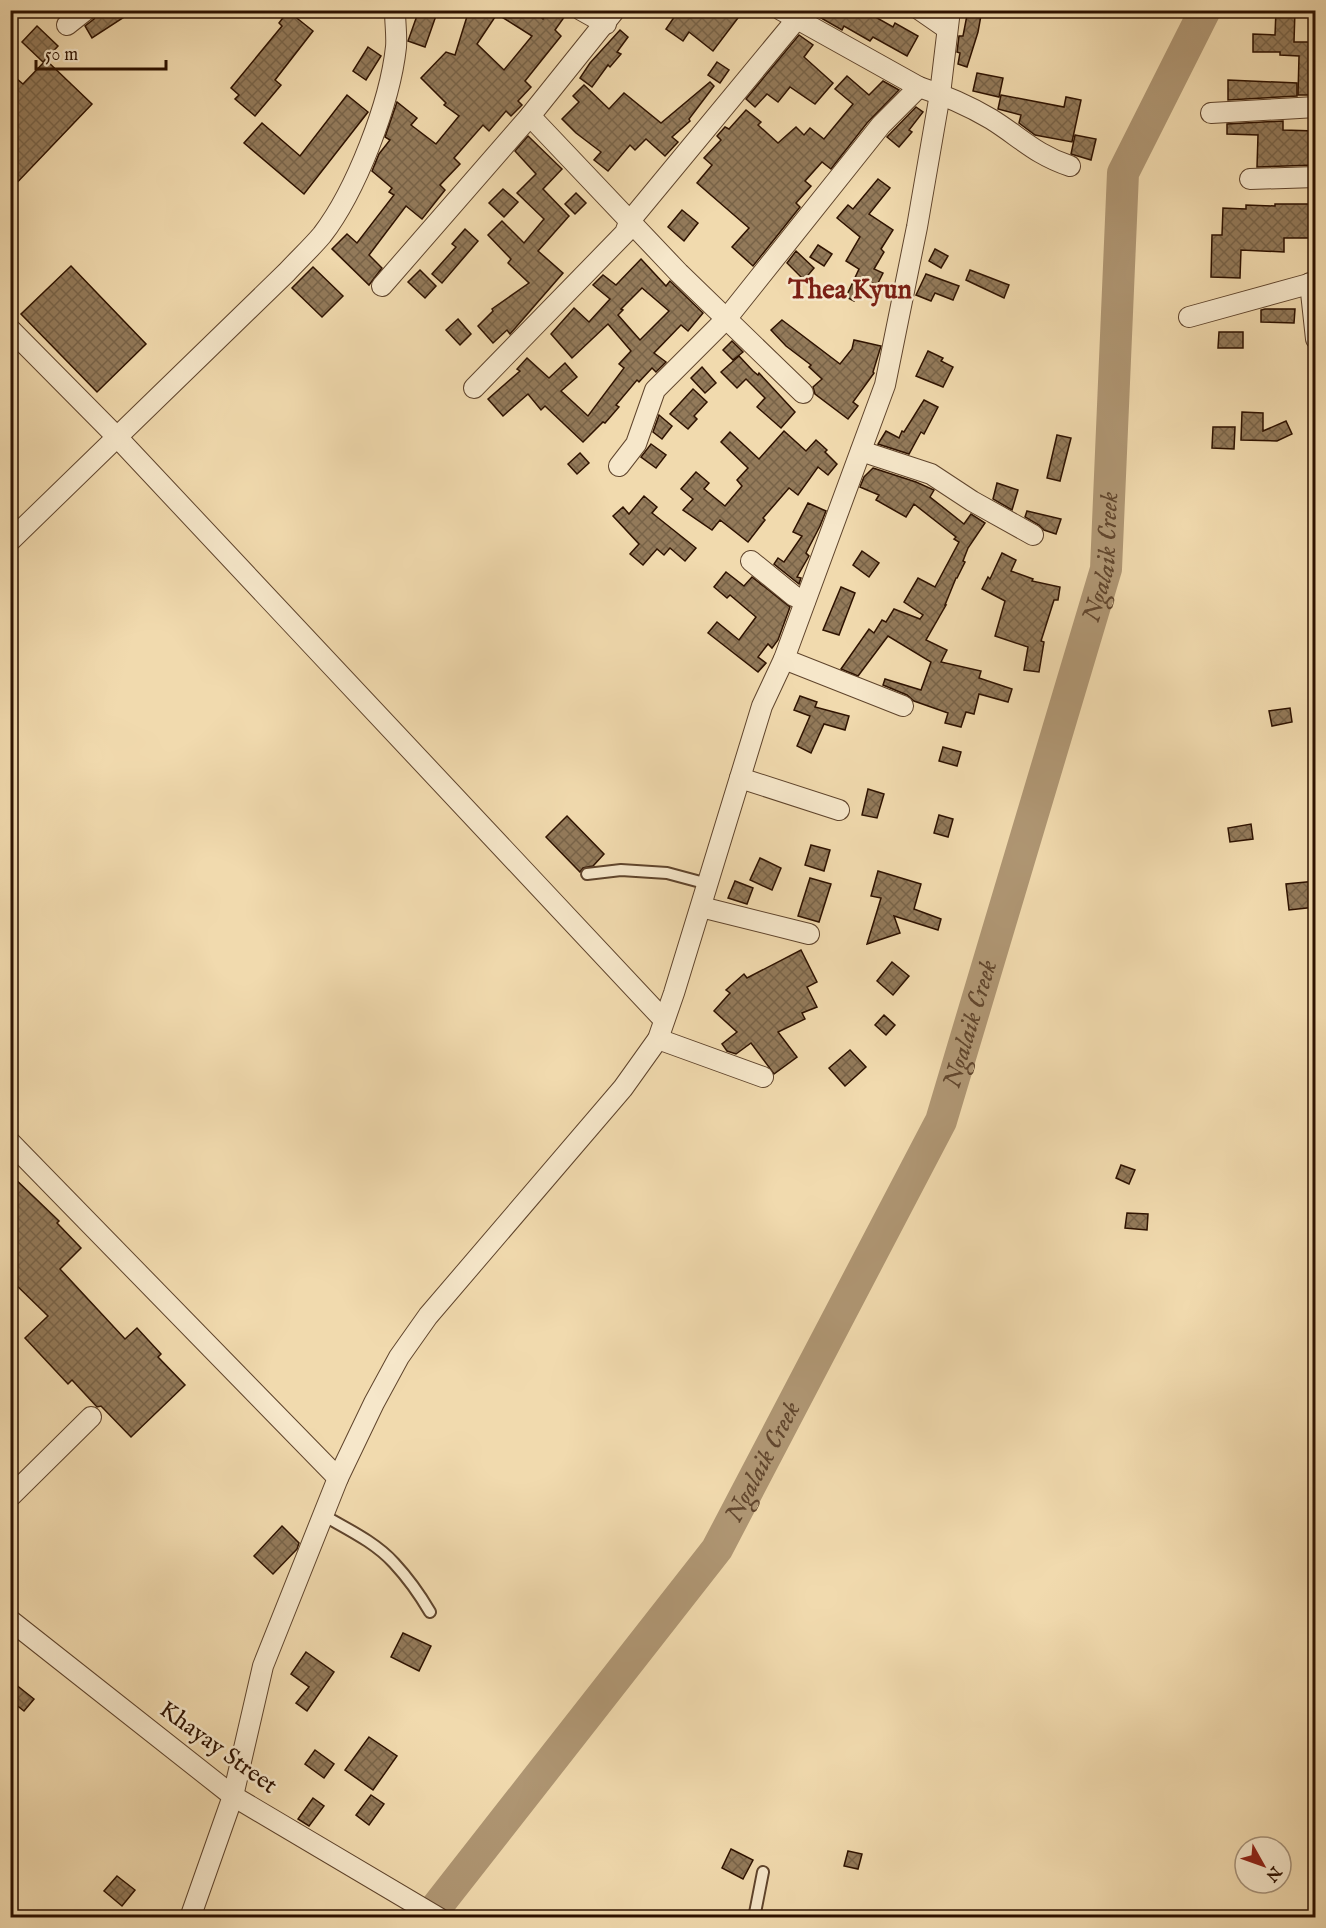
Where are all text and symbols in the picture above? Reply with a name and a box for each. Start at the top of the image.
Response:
scale bar [36,33,166,71]
text: 50 m [45,44,78,67]
district label: Thea Kyun [787,274,912,308]
water label: Ngalaik Creek [1074,491,1126,627]
water label: Ngalaik Creek [935,955,1005,1092]
water label: Ngalaik Creek [717,1395,808,1528]
street label: Khayay Street [153,1695,283,1801]
north arrow [1233,1835,1293,1895]
text: N [1261,1861,1286,1885]

